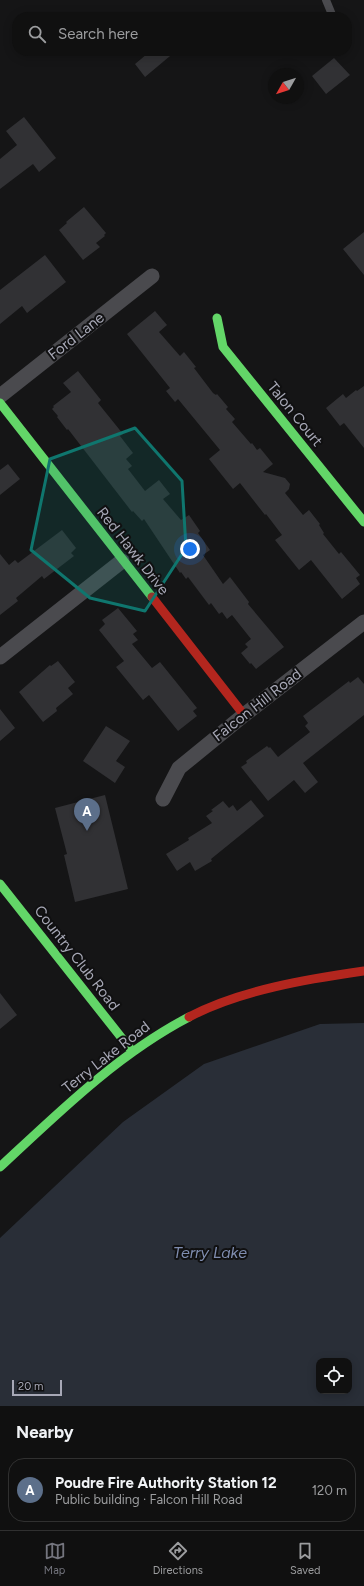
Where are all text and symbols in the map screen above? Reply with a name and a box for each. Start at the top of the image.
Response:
search box [12,12,352,56]
icon: search [26,23,48,45]
text: Search here [58,25,138,43]
north arrow [268,68,304,104]
street label: Ford Lane [44,308,108,364]
street label: Talon Court [264,378,327,450]
street label: Red Hawk Drive [93,504,173,598]
your location [180,539,200,559]
street label: Falcon Hill Road [209,665,305,745]
pin: A [74,798,100,831]
street label: Country Club Road [30,902,124,1014]
street label: Terry Lake Road [59,1017,153,1097]
water label: Terry Lake [173,1243,247,1262]
map controls [316,1358,352,1394]
button: locate [316,1358,352,1394]
scale bar [12,1378,62,1397]
text: 20 m [18,1380,43,1393]
text: Nearby [16,1422,74,1442]
text: Poudre Fire Authority Station 12 [55,1474,277,1492]
text: A [25,1483,35,1498]
text: 120 m [312,1483,347,1498]
text: Public building · Falcon Hill Road [55,1492,243,1507]
tab: Map [44,1540,66,1577]
tab: Directions [153,1540,203,1577]
tab: Saved [290,1540,320,1577]

